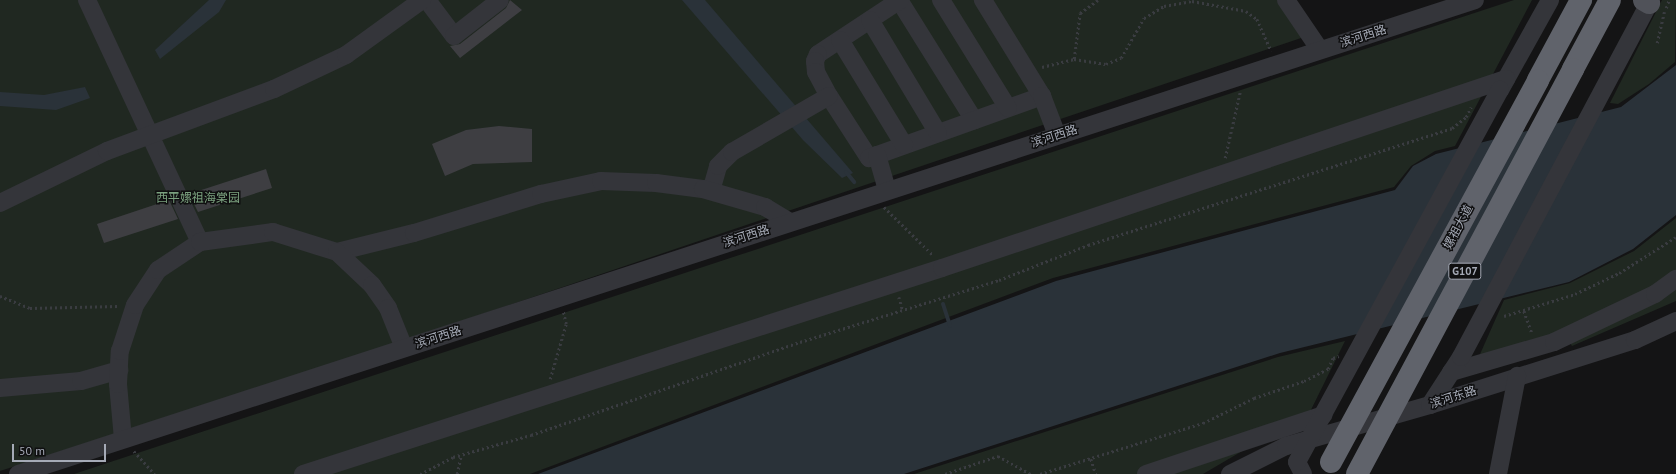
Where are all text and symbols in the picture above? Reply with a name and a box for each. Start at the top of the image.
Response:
street label: 滨河西路 [1338,22,1388,50]
street label: 滨河西路 [1029,122,1079,150]
park label: 西平嫘祖海棠园 [156,191,240,205]
street label: 嫘祖大道 [1440,202,1476,252]
street label: 滨河西路 [721,222,771,250]
road number: G107 [1448,262,1482,280]
street label: 滨河西路 [413,323,463,351]
street label: 滨河东路 [1428,383,1478,411]
scale bar [14,436,108,462]
text: 50 m [19,443,45,458]

